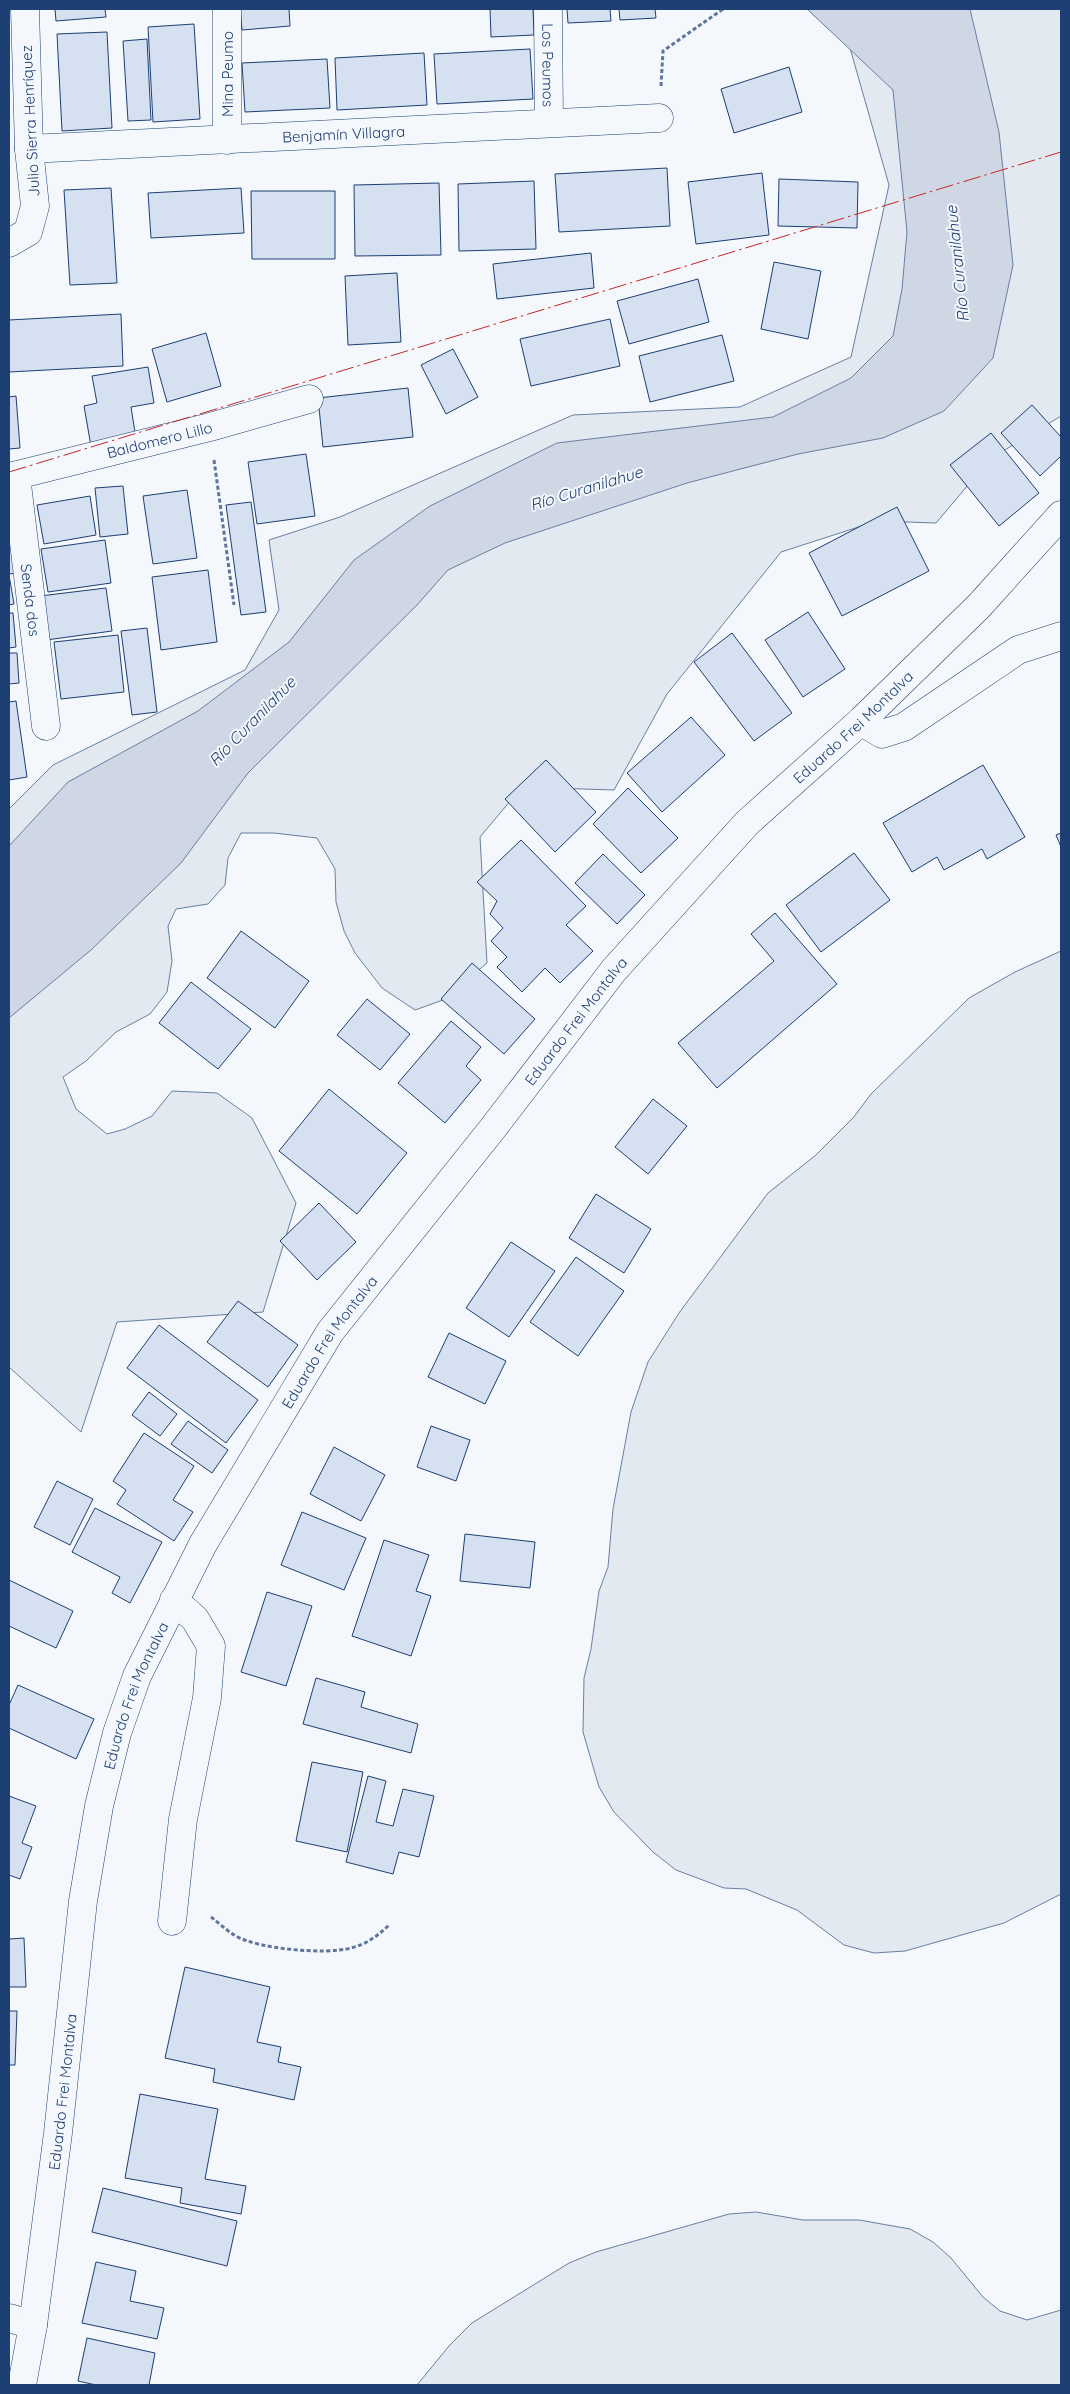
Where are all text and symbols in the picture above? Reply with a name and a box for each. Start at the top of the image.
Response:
street label: Los Peumos [539,23,558,107]
street label: Mina Peumo [218,31,237,117]
street label: Julio Sierra Henríquez [17,45,43,197]
street label: Benjamín Villagra [282,121,406,146]
water label: Río Curanilahue [941,204,973,323]
street label: Baldomero Lillo [105,417,214,462]
water label: Río Curanilahue [527,461,646,515]
street label: Senda dos [17,563,45,638]
street label: Eduardo Frei Montalva [789,666,917,787]
water label: Río Curanilahue [204,671,300,770]
street label: Eduardo Frei Montalva [520,953,631,1089]
street label: Eduardo Frei Montalva [277,1271,381,1412]
street label: Eduardo Frei Montalva [99,1618,172,1771]
street label: Eduardo Frei Montalva [44,2013,80,2171]

